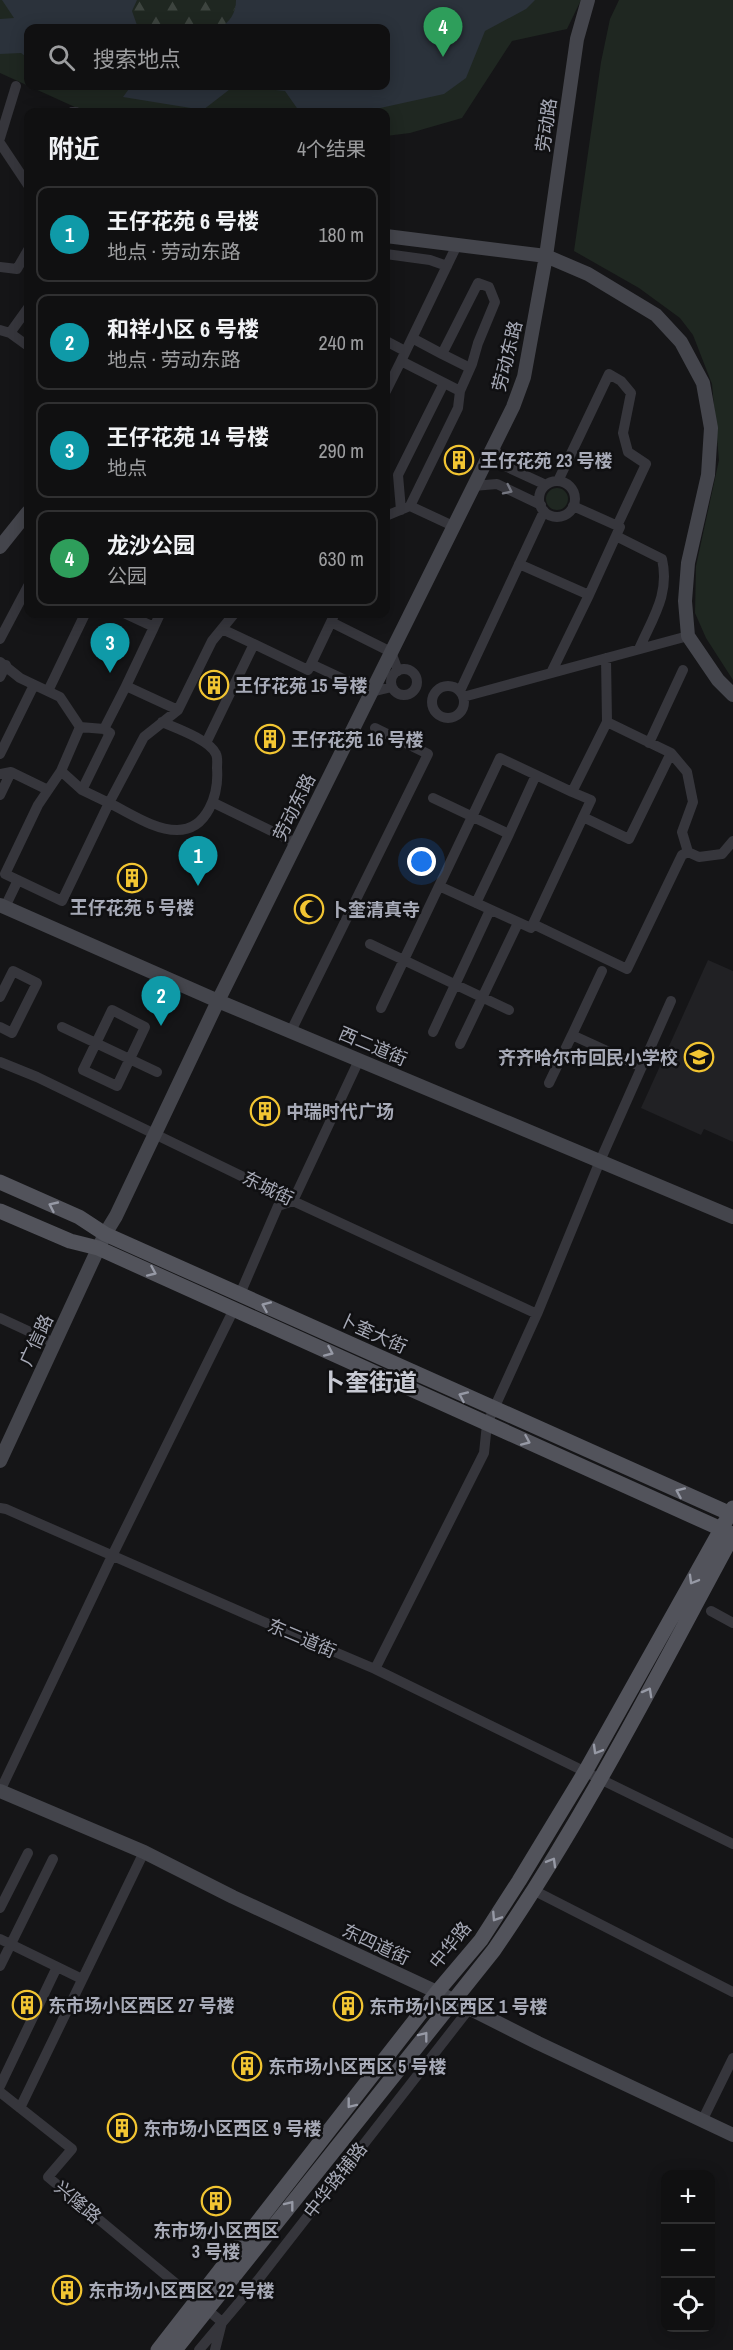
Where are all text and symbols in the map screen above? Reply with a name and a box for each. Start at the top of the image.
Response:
pin: 4 [424,8,462,57]
search box [24,24,390,90]
icon: search [45,41,78,74]
text: 搜索地点 [93,44,181,74]
street label: 劳动路 [530,97,562,153]
text: 附近 [48,131,100,166]
text: 4个结果 [297,135,366,162]
text: 王仔花苑 6 号楼 [107,206,259,236]
text: 1 [65,221,74,248]
text: 180 m [318,221,364,248]
text: 地点 · 劳动东路 [107,238,241,265]
text: 和祥小区 6 号楼 [107,314,259,344]
street label: 劳动东路 [486,318,528,394]
text: 2 [65,329,74,356]
text: 240 m [318,329,364,356]
text: 地点 · 劳动东路 [107,346,241,373]
text: 王仔花苑 14 号楼 [107,422,269,452]
text: 3 [65,437,74,464]
text: 290 m [318,437,364,464]
building icon: 王仔花苑 23 号楼 [443,444,475,476]
place label: 王仔花苑 23 号楼 [480,448,613,473]
text: 地点 [107,454,147,481]
one-way arrow [502,482,513,494]
text: 龙沙公园 [107,530,195,560]
text: 4 [65,545,74,572]
text: 630 m [318,545,364,572]
text: 公园 [107,562,147,589]
pin: 3 [90,624,130,673]
building icon: 王仔花苑 15 号楼 [198,669,230,701]
place label: 王仔花苑 15 号楼 [235,673,368,698]
building icon: 王仔花苑 16 号楼 [254,723,286,755]
place label: 王仔花苑 16 号楼 [291,727,424,752]
street label: 劳动东路 [267,769,321,845]
pin: 1 [178,836,218,886]
your location [407,847,436,876]
building icon: 王仔花苑 5 号楼 [116,862,148,894]
mosque icon: 卜奎清真寺 [293,893,325,925]
place label: 王仔花苑 5 号楼 [70,895,194,920]
place label: 卜奎清真寺 [330,897,420,922]
pin: 2 [142,976,180,1026]
street label: 西二道街 [335,1020,411,1072]
school or university icon: 齐齐哈尔市回民小学校 [683,1041,715,1073]
place label: 齐齐哈尔市回民小学校 [498,1045,678,1070]
building icon: 中瑞时代广场 [249,1095,281,1127]
place label: 中瑞时代广场 [286,1099,394,1124]
street label: 东城街 [238,1165,298,1211]
one-way arrow [49,1202,60,1214]
one-way arrow [145,1265,156,1277]
one-way arrow [262,1302,273,1314]
street label: 卜奎大街 [335,1307,411,1359]
street label: 广信路 [13,1310,59,1370]
one-way arrow [323,1345,334,1357]
district label: 卜奎街道 [321,1366,417,1398]
one-way arrow [458,1391,469,1403]
one-way arrow [520,1434,531,1446]
one-way arrow [675,1487,686,1499]
one-way arrow [689,1574,700,1584]
street label: 东二道街 [264,1612,340,1664]
one-way arrow [641,1688,652,1699]
one-way arrow [593,1744,604,1754]
one-way arrow [544,1858,556,1868]
one-way arrow [492,1910,503,1921]
street label: 中华路 [423,1916,477,1974]
street label: 东四道街 [338,1917,414,1971]
building icon: 东市场小区西区 27 号楼 [11,1989,43,2021]
building icon: 东市场小区西区 1 号楼 [332,1990,364,2022]
place label: 东市场小区西区 27 号楼 [48,1993,235,2018]
place label: 东市场小区西区 1 号楼 [369,1994,547,2019]
one-way arrow [416,2032,427,2043]
building icon: 东市场小区西区 5 号楼 [231,2050,263,2082]
place label: 东市场小区西区 5 号楼 [268,2054,446,2079]
one-way arrow [347,2097,358,2108]
building icon: 东市场小区西区 9 号楼 [106,2112,138,2144]
place label: 东市场小区西区 9 号楼 [143,2116,321,2141]
street label: 中华路辅路 [297,2137,373,2223]
map controls [661,2170,715,2332]
button: + [661,2170,715,2224]
street label: 兴隆路 [49,2175,107,2229]
building icon: 东市场小区西区 3 号楼 [200,2185,232,2217]
one-way arrow [282,2201,293,2212]
place label: 东市场小区西区 3 号楼 [153,2218,279,2264]
button: − [661,2224,715,2278]
building icon: 东市场小区西区 22 号楼 [51,2274,83,2306]
place label: 东市场小区西区 22 号楼 [88,2278,275,2303]
button: locate [661,2278,715,2332]

